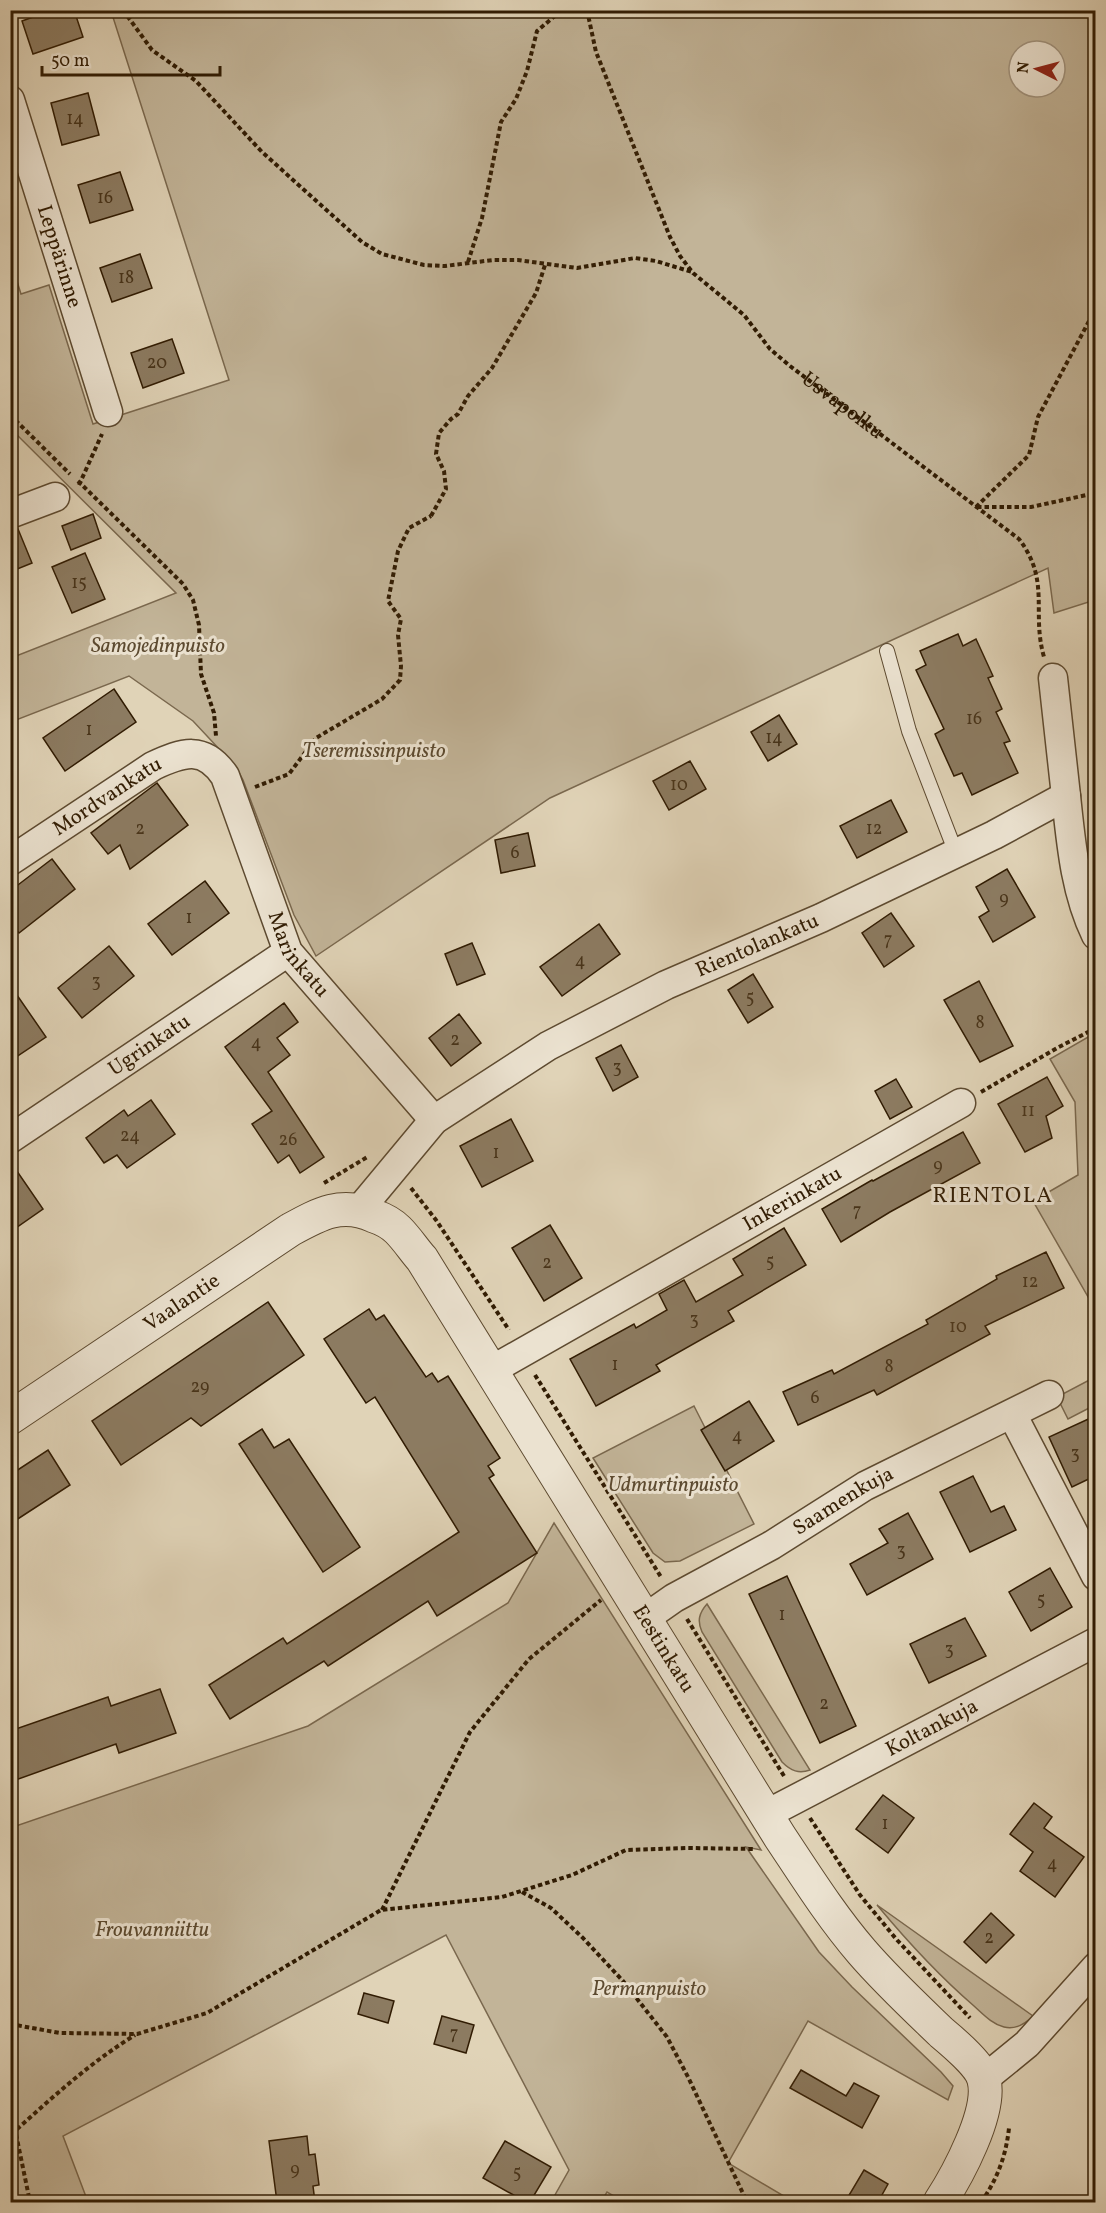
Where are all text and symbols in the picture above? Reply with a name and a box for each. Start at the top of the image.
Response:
scale bar [42,39,220,77]
north arrow [1007,39,1067,99]
text: 50 m [51,49,90,74]
text: N [1013,60,1036,75]
house number: 14 [66,107,84,132]
house number: 16 [97,186,113,211]
street label: Leppärinne [29,201,89,312]
house number: 18 [118,266,134,291]
house number: 20 [147,351,167,376]
street label: Usvapolku [795,365,890,446]
house number: 15 [71,571,87,596]
park label: Samojedinpuisto [91,632,225,661]
house number: 16 [966,707,982,732]
house number: 1 [86,718,92,743]
house number: 14 [765,726,783,751]
park label: Tseremissinpuisto [302,737,446,766]
street label: Mordvankatu [47,749,167,843]
house number: 10 [670,773,688,798]
house number: 2 [135,817,145,842]
house number: 12 [866,817,882,842]
house number: 6 [510,841,520,866]
house number: 9 [999,887,1009,912]
house number: 1 [186,906,192,931]
street label: Rientolankatu [691,906,823,985]
street label: Marinkatu [260,907,336,1004]
house number: 7 [884,928,892,953]
house number: 4 [575,949,585,974]
house number: 3 [91,970,101,995]
house number: 5 [746,986,754,1011]
street label: Ugrinkatu [103,1007,196,1083]
house number: 8 [975,1011,985,1036]
house number: 2 [450,1028,460,1053]
house number: 4 [251,1031,261,1056]
house number: 3 [612,1056,622,1081]
house number: 11 [1021,1099,1035,1124]
house number: 24 [120,1124,140,1149]
house number: 26 [279,1128,297,1153]
house number: 1 [493,1141,499,1166]
house number: 9 [933,1154,943,1179]
street label: Inkerinkatu [738,1159,847,1239]
district label: RIENTOLA [933,1181,1053,1212]
house number: 7 [853,1199,861,1224]
house number: 5 [766,1250,774,1275]
house number: 2 [542,1251,552,1276]
street label: Vaalantie [138,1266,226,1339]
house number: 12 [1022,1270,1038,1295]
house number: 3 [689,1308,699,1333]
house number: 10 [949,1315,967,1340]
house number: 1 [612,1353,618,1378]
house number: 8 [884,1355,894,1380]
house number: 29 [191,1375,209,1400]
house number: 6 [810,1386,820,1411]
house number: 4 [732,1424,742,1449]
house number: 3 [1070,1442,1080,1467]
street label: Saamenkuja [787,1459,899,1543]
park label: Udmurtinpuisto [608,1471,739,1500]
house number: 3 [896,1539,906,1564]
house number: 5 [1037,1588,1045,1613]
street label: Eestinkatu [625,1599,702,1699]
house number: 1 [779,1603,785,1628]
house number: 3 [944,1638,954,1663]
house number: 2 [819,1692,829,1717]
street label: Koltankuja [880,1692,983,1764]
house number: 1 [882,1812,888,1837]
house number: 4 [1047,1852,1057,1877]
park label: Frouvanniittu [95,1916,209,1945]
house number: 2 [984,1926,994,1951]
park label: Permanpuisto [592,1975,706,2004]
house number: 7 [450,2022,458,2047]
house number: 9 [290,2158,300,2183]
house number: 5 [513,2161,521,2186]

